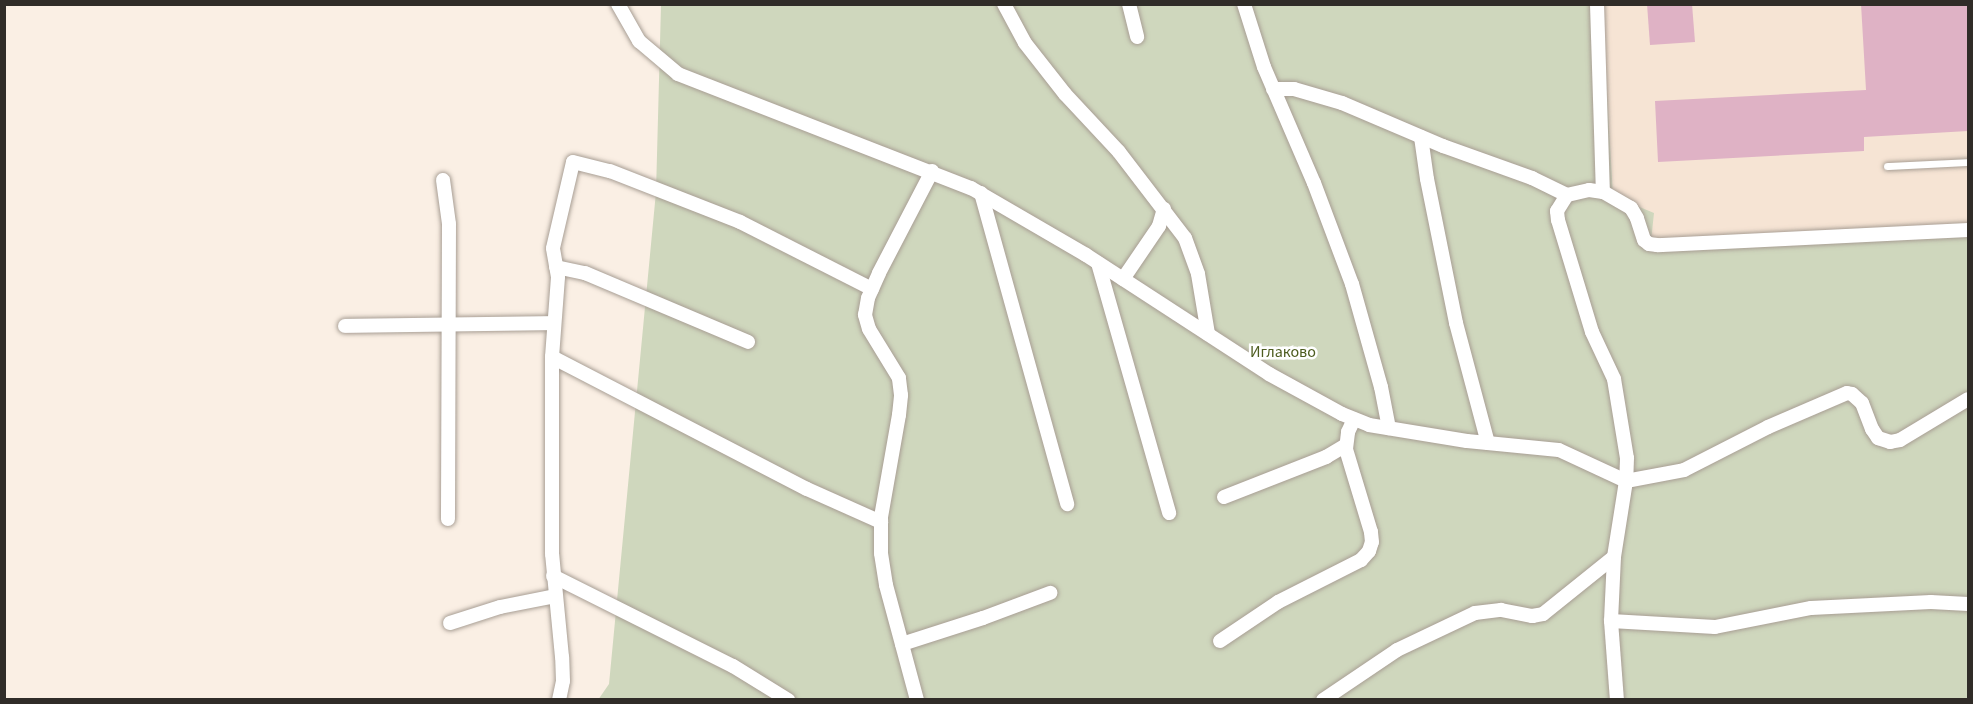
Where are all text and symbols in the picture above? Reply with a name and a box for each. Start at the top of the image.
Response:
park label: Иглаково [1250,342,1316,362]

